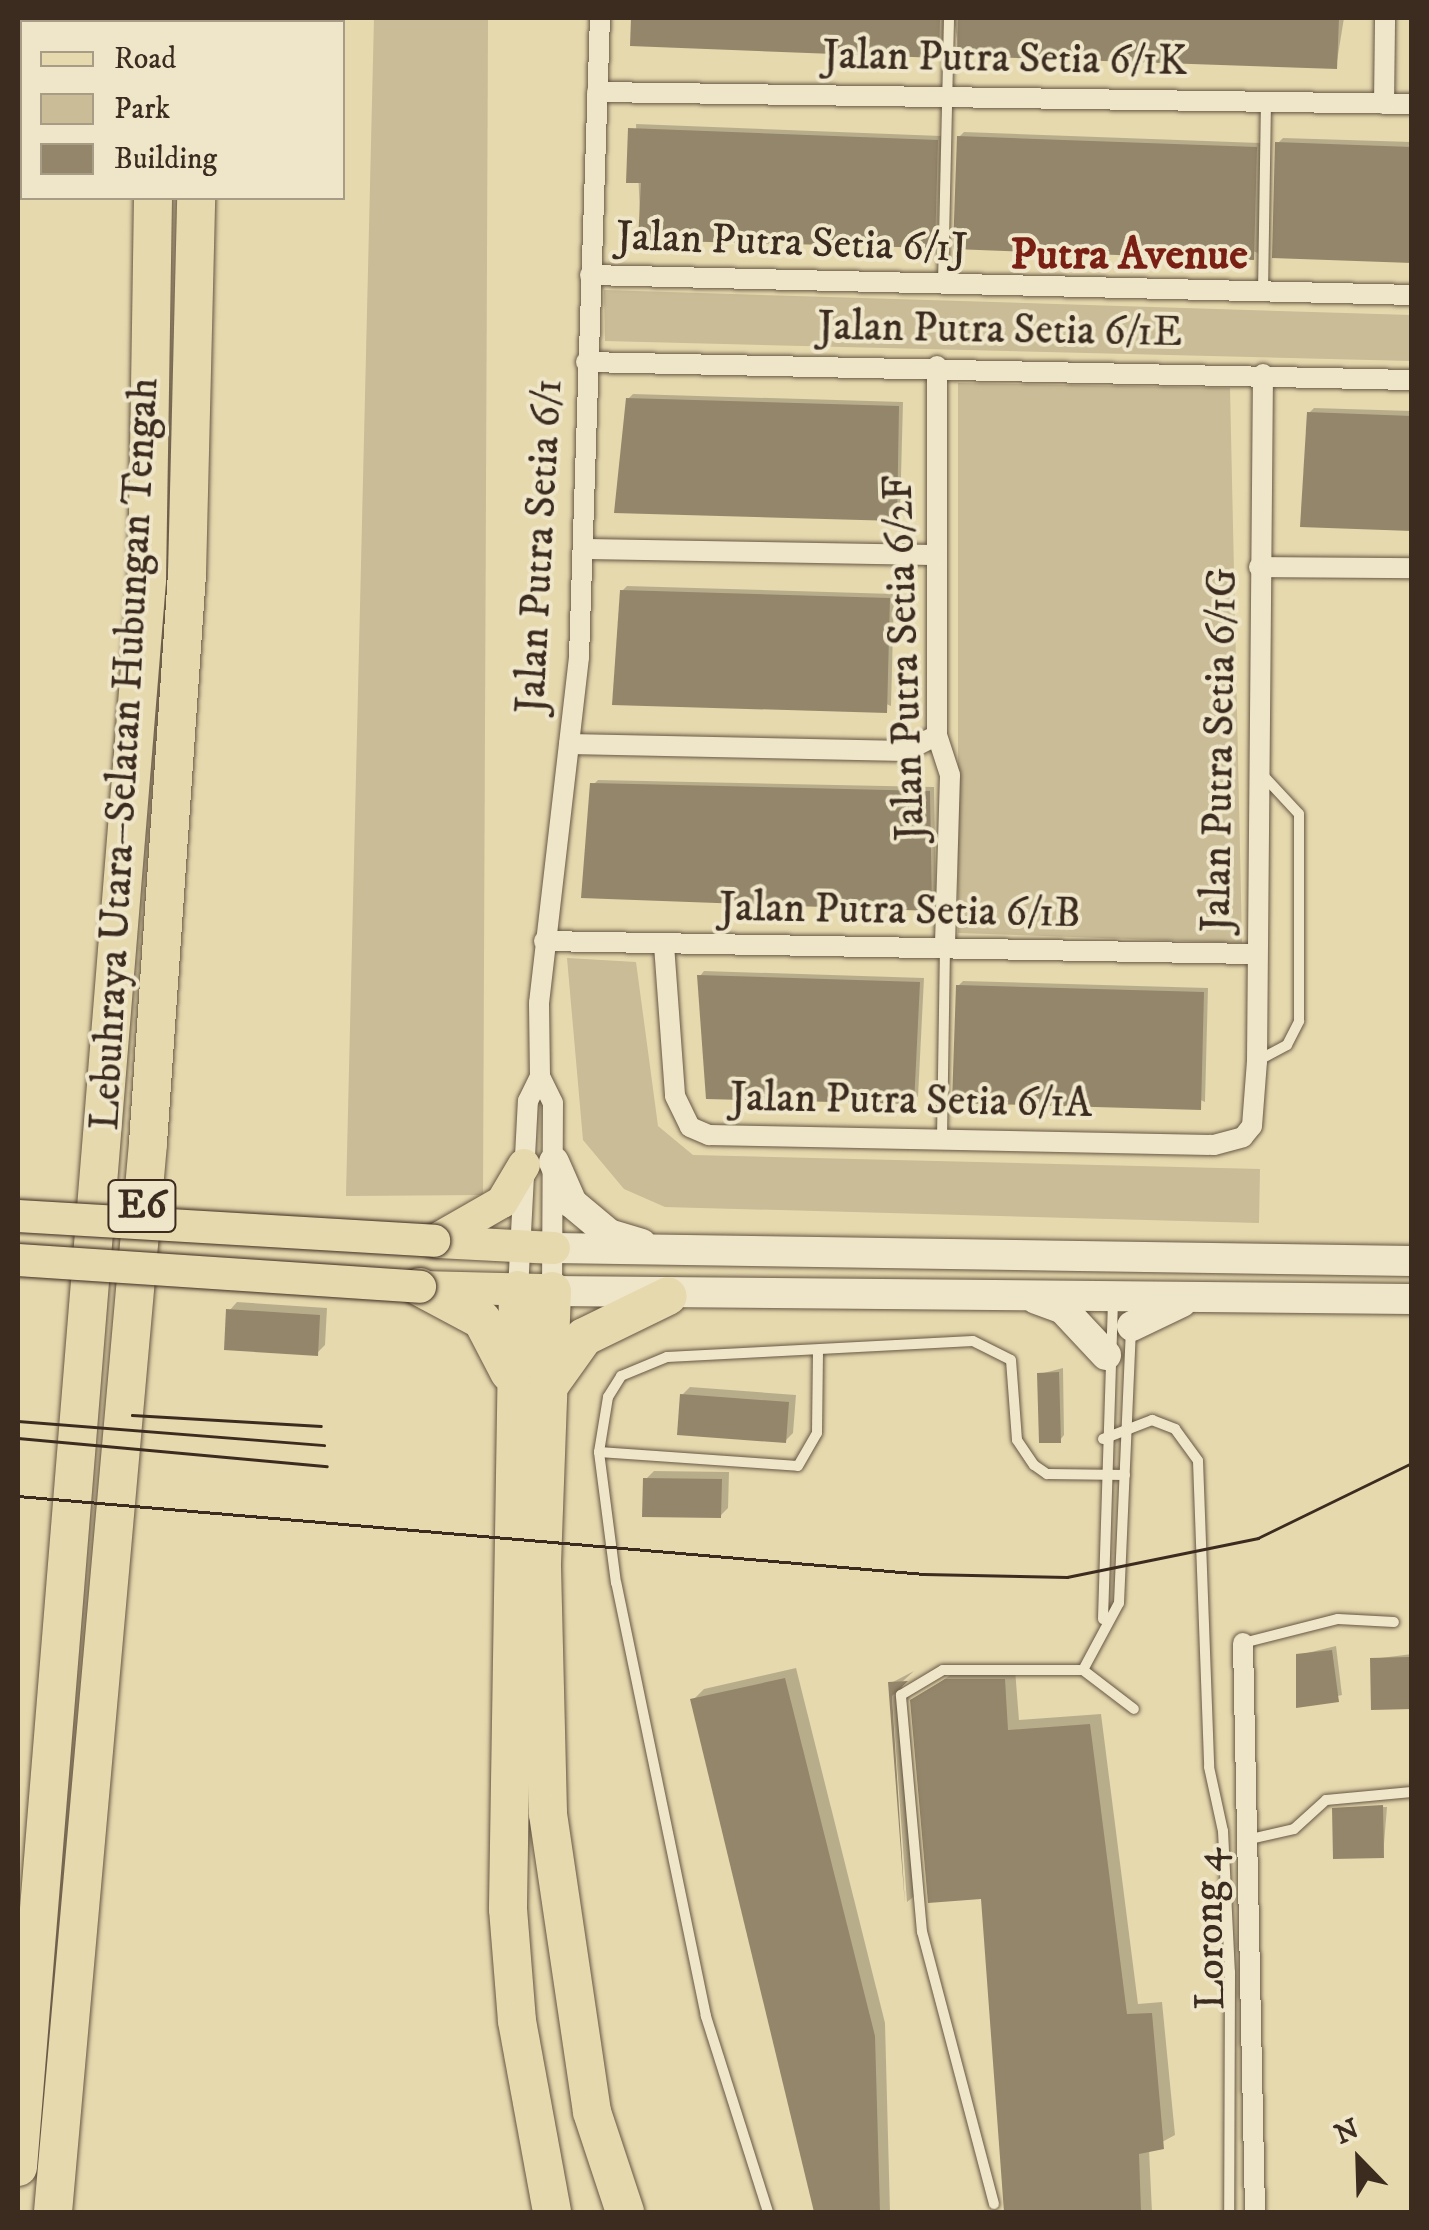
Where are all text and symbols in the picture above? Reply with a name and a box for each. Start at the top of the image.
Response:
legend [20,20,345,200]
street label: Jalan Putra Setia 6/1K [822,31,1188,87]
text: Road [114,41,176,78]
text: Park [114,91,170,128]
text: Building [114,141,217,178]
street label: Jalan Putra Setia 6/1J [615,212,969,274]
district label: Putra Avenue [1010,229,1248,283]
street label: Jalan Putra Setia 6/1E [817,302,1183,358]
street label: Lebuhraya Utara–Selatan Hubungan Tengah [80,376,170,1132]
street label: Jalan Putra Setia 6/1 [506,377,574,715]
street label: Jalan Putra Setia 6/2F [873,474,937,842]
street label: Jalan Putra Setia 6/1G [1192,567,1248,933]
street label: Jalan Putra Setia 6/1B [719,883,1081,939]
street label: Jalan Putra Setia 6/1A [730,1073,1092,1129]
road number: E6 [107,1171,177,1241]
street label: Lorong 4 [1183,1847,1237,2011]
north arrow [1309,2110,1409,2210]
text: N [1330,2111,1364,2153]

